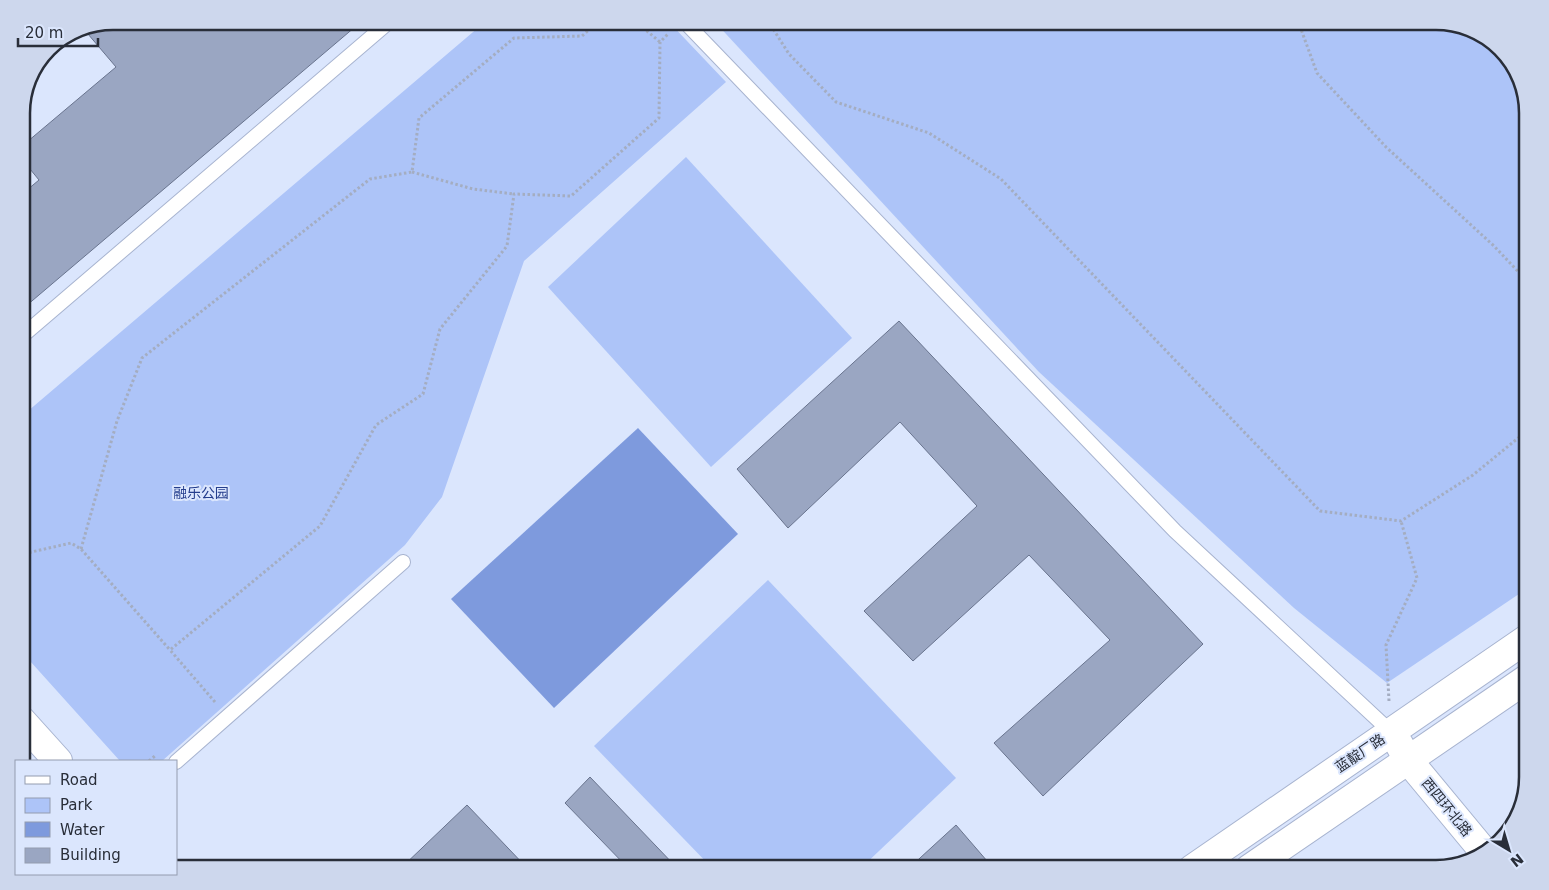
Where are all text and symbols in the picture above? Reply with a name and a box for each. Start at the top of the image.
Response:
scale bar [18,15,98,47]
text: 20 m [25,24,63,42]
park label: 融乐公园 [173,485,229,501]
street label: 蓝靛厂路 [1332,731,1388,775]
legend [15,760,178,875]
text: Road [60,771,98,789]
street label: 西四环北路 [1419,775,1475,839]
text: Park [60,796,93,814]
text: Water [60,821,105,839]
north arrow [1484,825,1534,875]
text: Building [60,846,121,864]
text: N [1507,850,1527,870]

